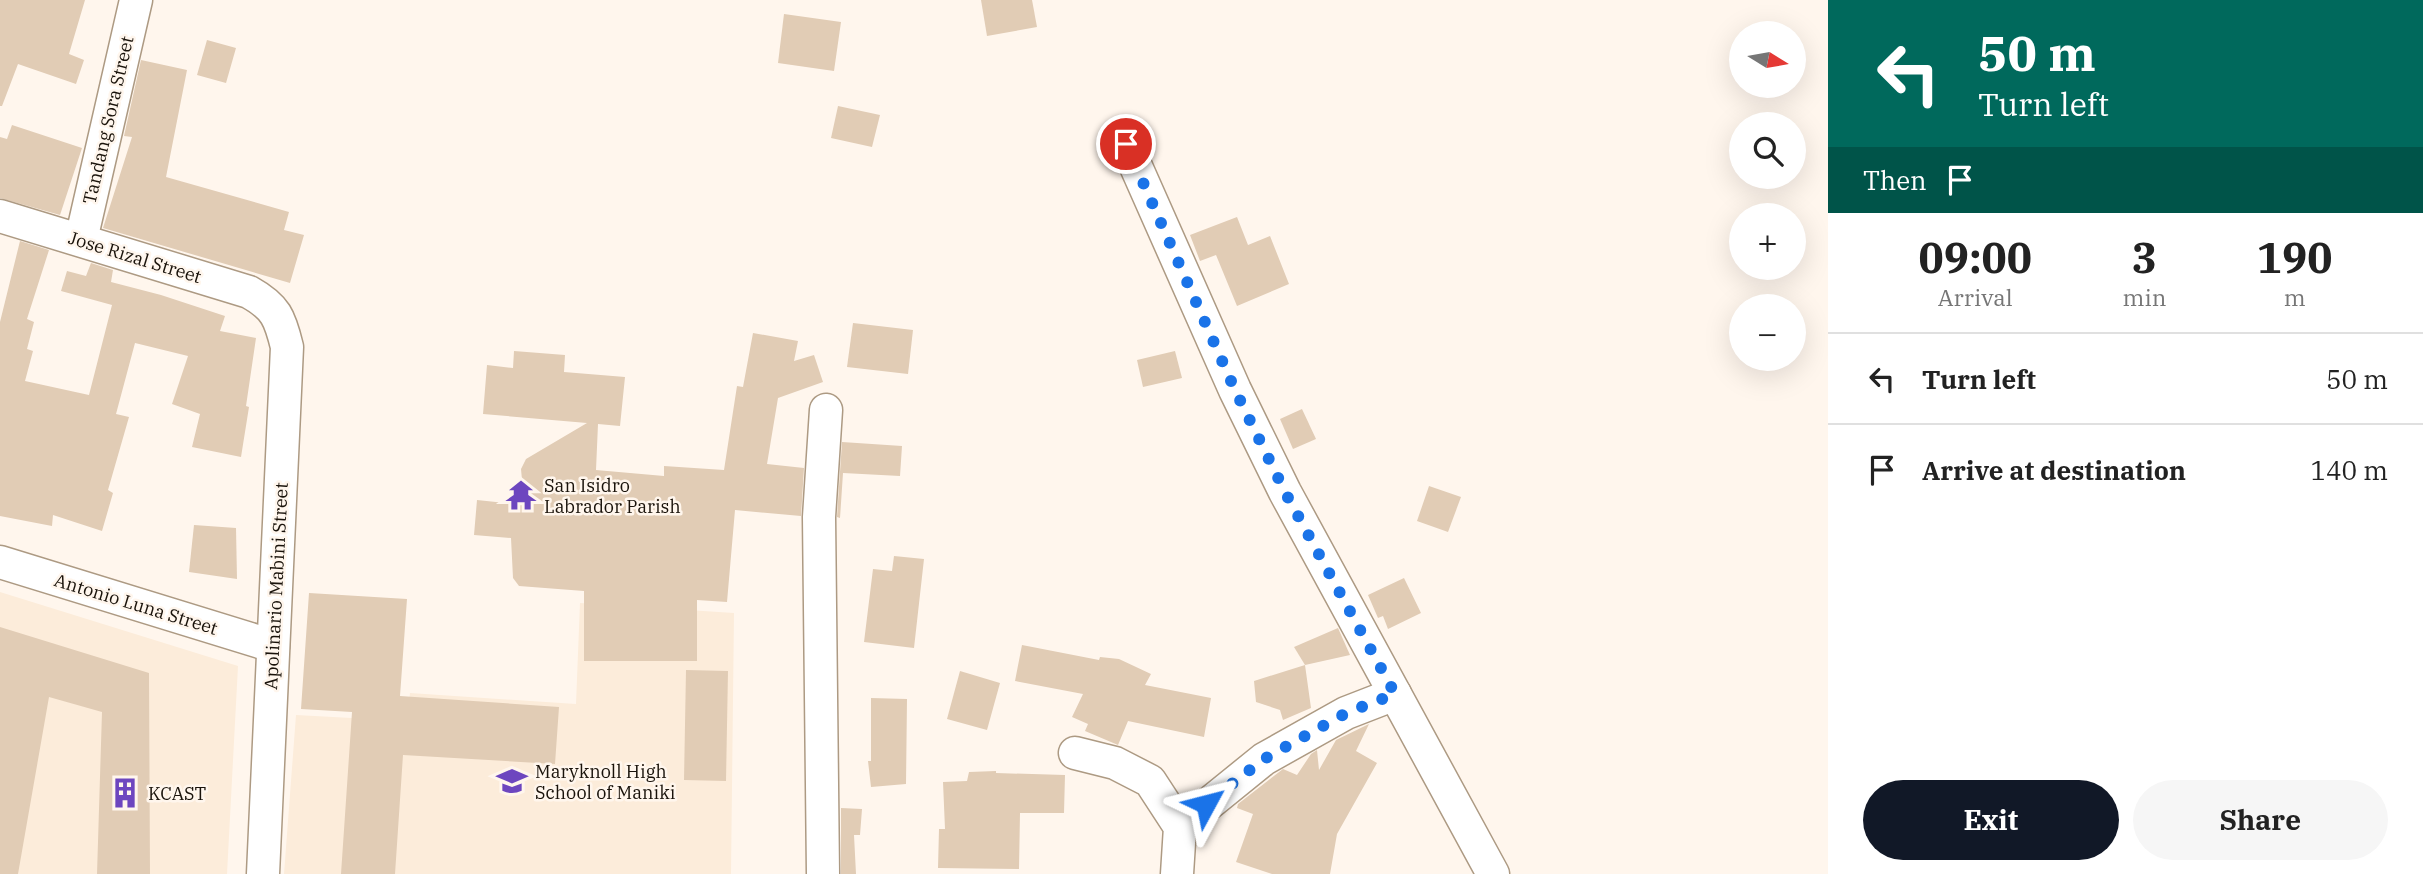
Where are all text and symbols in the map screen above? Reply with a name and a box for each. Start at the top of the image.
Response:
north arrow [1729,21,1806,98]
map controls [1729,21,1806,371]
text: 50 m [1978,21,2096,84]
icon: left [1863,28,1954,119]
street label: Tandang Sora Street [77,34,139,206]
text: Turn left [1978,83,2109,125]
button: search [1729,112,1806,189]
pin [1096,114,1156,174]
icon: arrive [1107,125,1145,163]
icon: arrive [1941,161,1979,199]
text: Then [1863,163,1927,197]
button: + [1729,203,1806,280]
street label: Jose Rizal Street [66,226,204,288]
text: 09:00 [1918,230,2032,285]
text: 3 [2132,230,2157,285]
text: 190 [2257,230,2332,285]
text: Arrival [1938,282,2013,312]
text: min [2123,282,2166,312]
text: m [2284,282,2306,312]
button: − [1729,294,1806,371]
icon: left [1863,360,1901,398]
text: Turn left [1922,362,2036,396]
text: 50 m [2326,362,2388,396]
icon: arrive [1863,451,1901,489]
text: Arrive at destination [1922,453,2186,487]
text: 140 m [2310,453,2388,487]
place label: San Isidro Labrador Parish [544,474,681,518]
temple icon: San Isidro Labrador Parish [504,478,538,512]
street label: Apolinario Mabini Street [259,482,293,690]
street label: Antonio Luna Street [52,568,220,640]
place label: Maryknoll High School of Maniki [535,760,676,804]
school or university icon: Maryknoll High School of Maniki [495,764,529,798]
position arrow [1169,767,1243,841]
building icon: KCAST [108,776,142,810]
button: Exit [1863,780,2119,860]
button: Share [2133,780,2388,860]
place label: KCAST [148,782,206,805]

